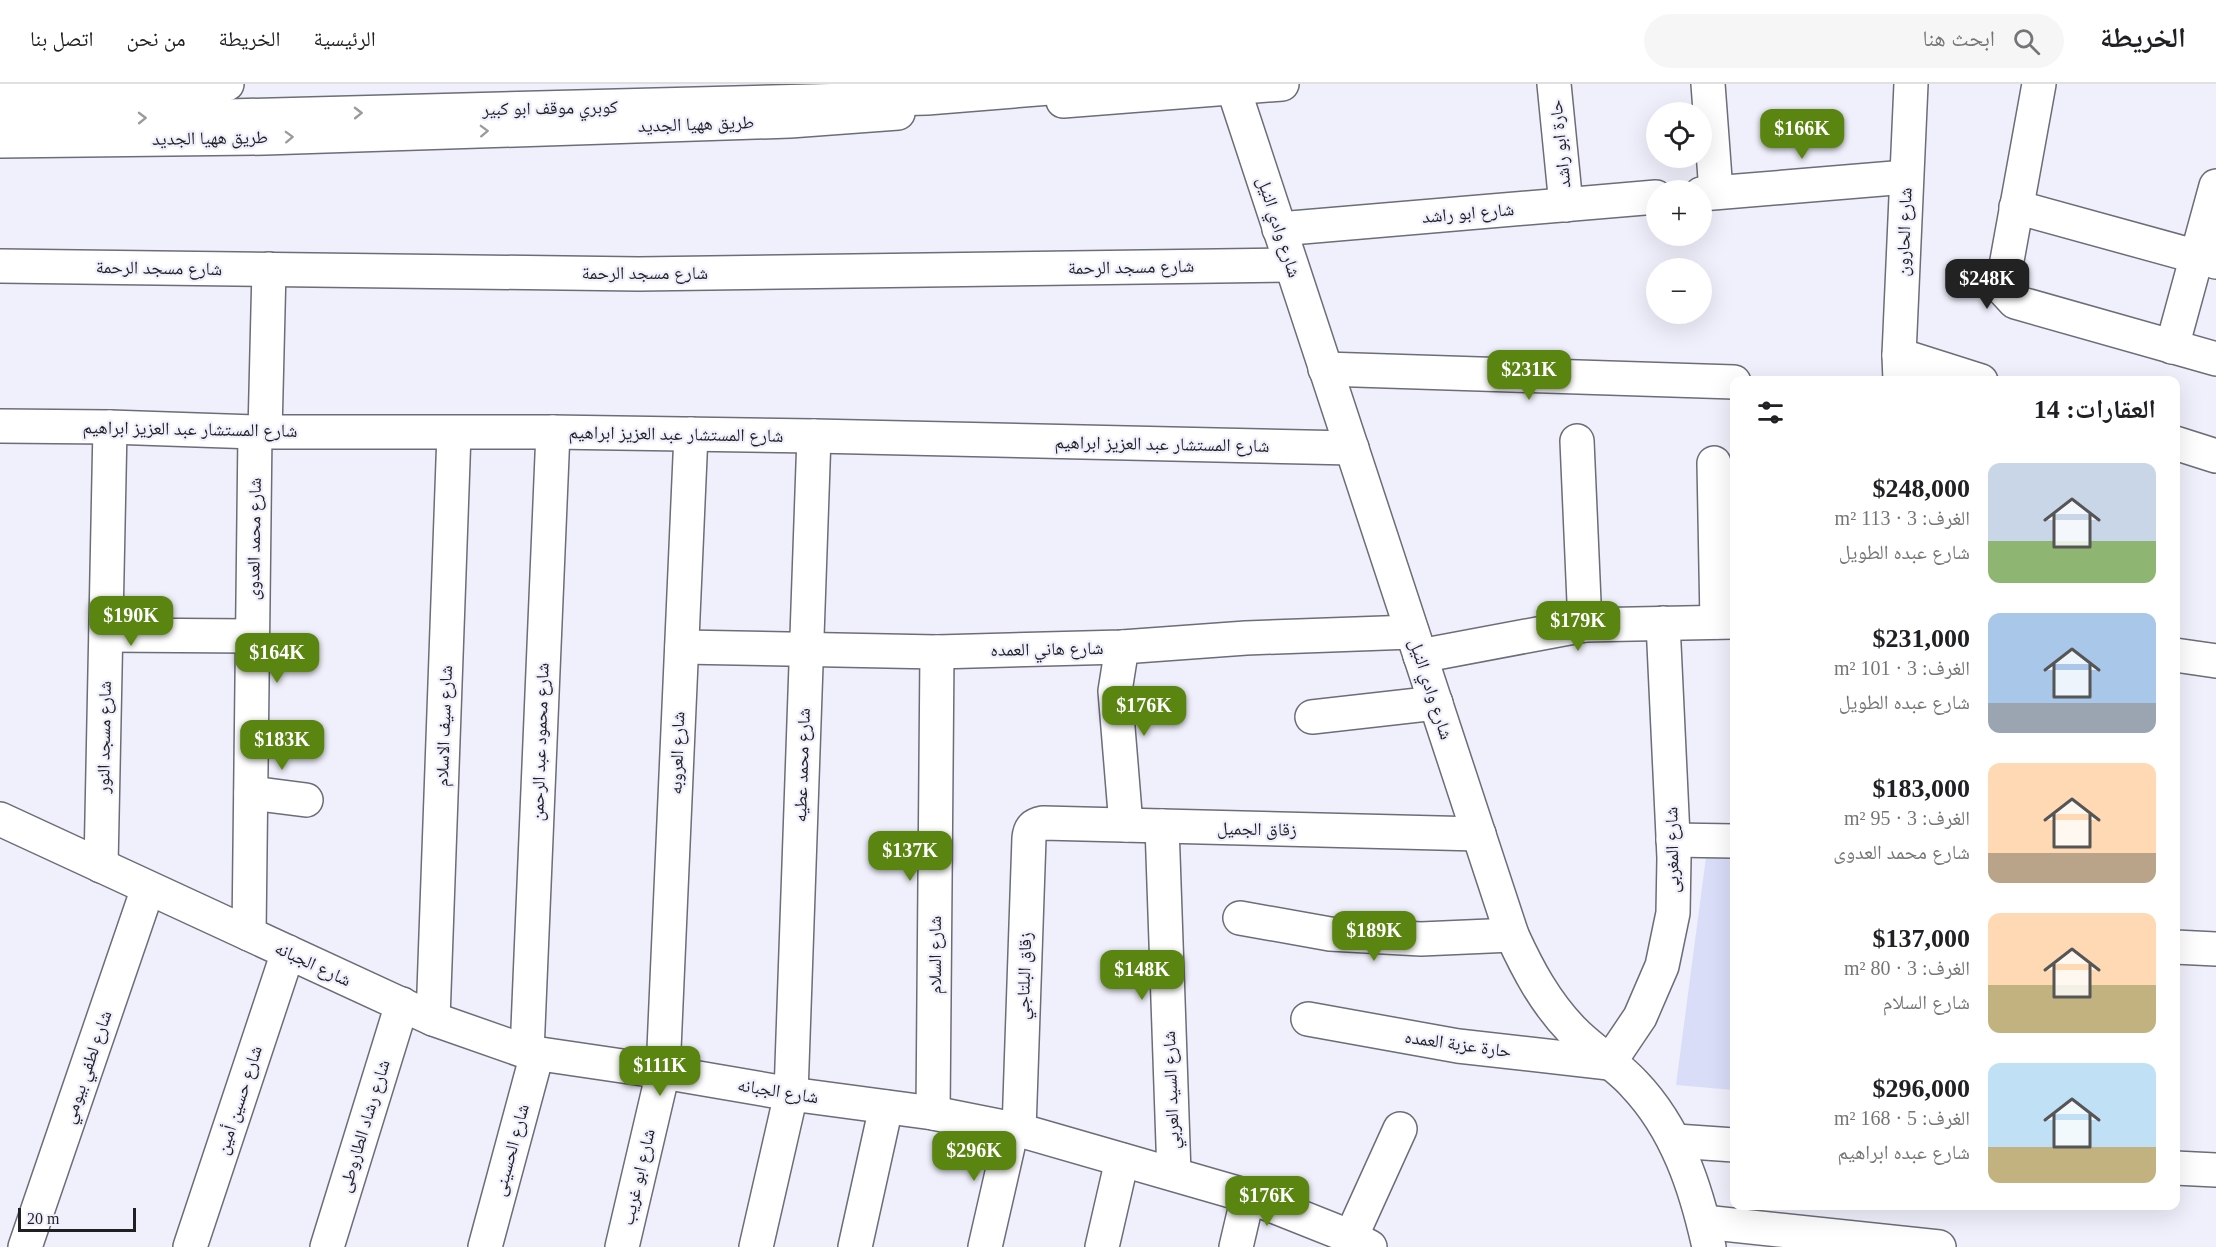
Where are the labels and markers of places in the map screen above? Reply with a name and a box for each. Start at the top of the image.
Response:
pin: $166K [1760,109,1844,160]
pin: $248K [1945,259,2029,310]
pin: $231K [1487,350,1571,401]
pin: $190K [89,596,173,647]
pin: $179K [1536,601,1620,652]
pin: $164K [235,633,319,684]
pin: $176K [1102,686,1186,737]
pin: $183K [240,720,324,771]
pin: $137K [868,831,952,882]
pin: $189K [1332,911,1416,962]
pin: $148K [1100,950,1184,1001]
pin: $111K [618,1046,702,1097]
pin: $296K [932,1131,1016,1182]
pin: $176K [1225,1176,1309,1227]

